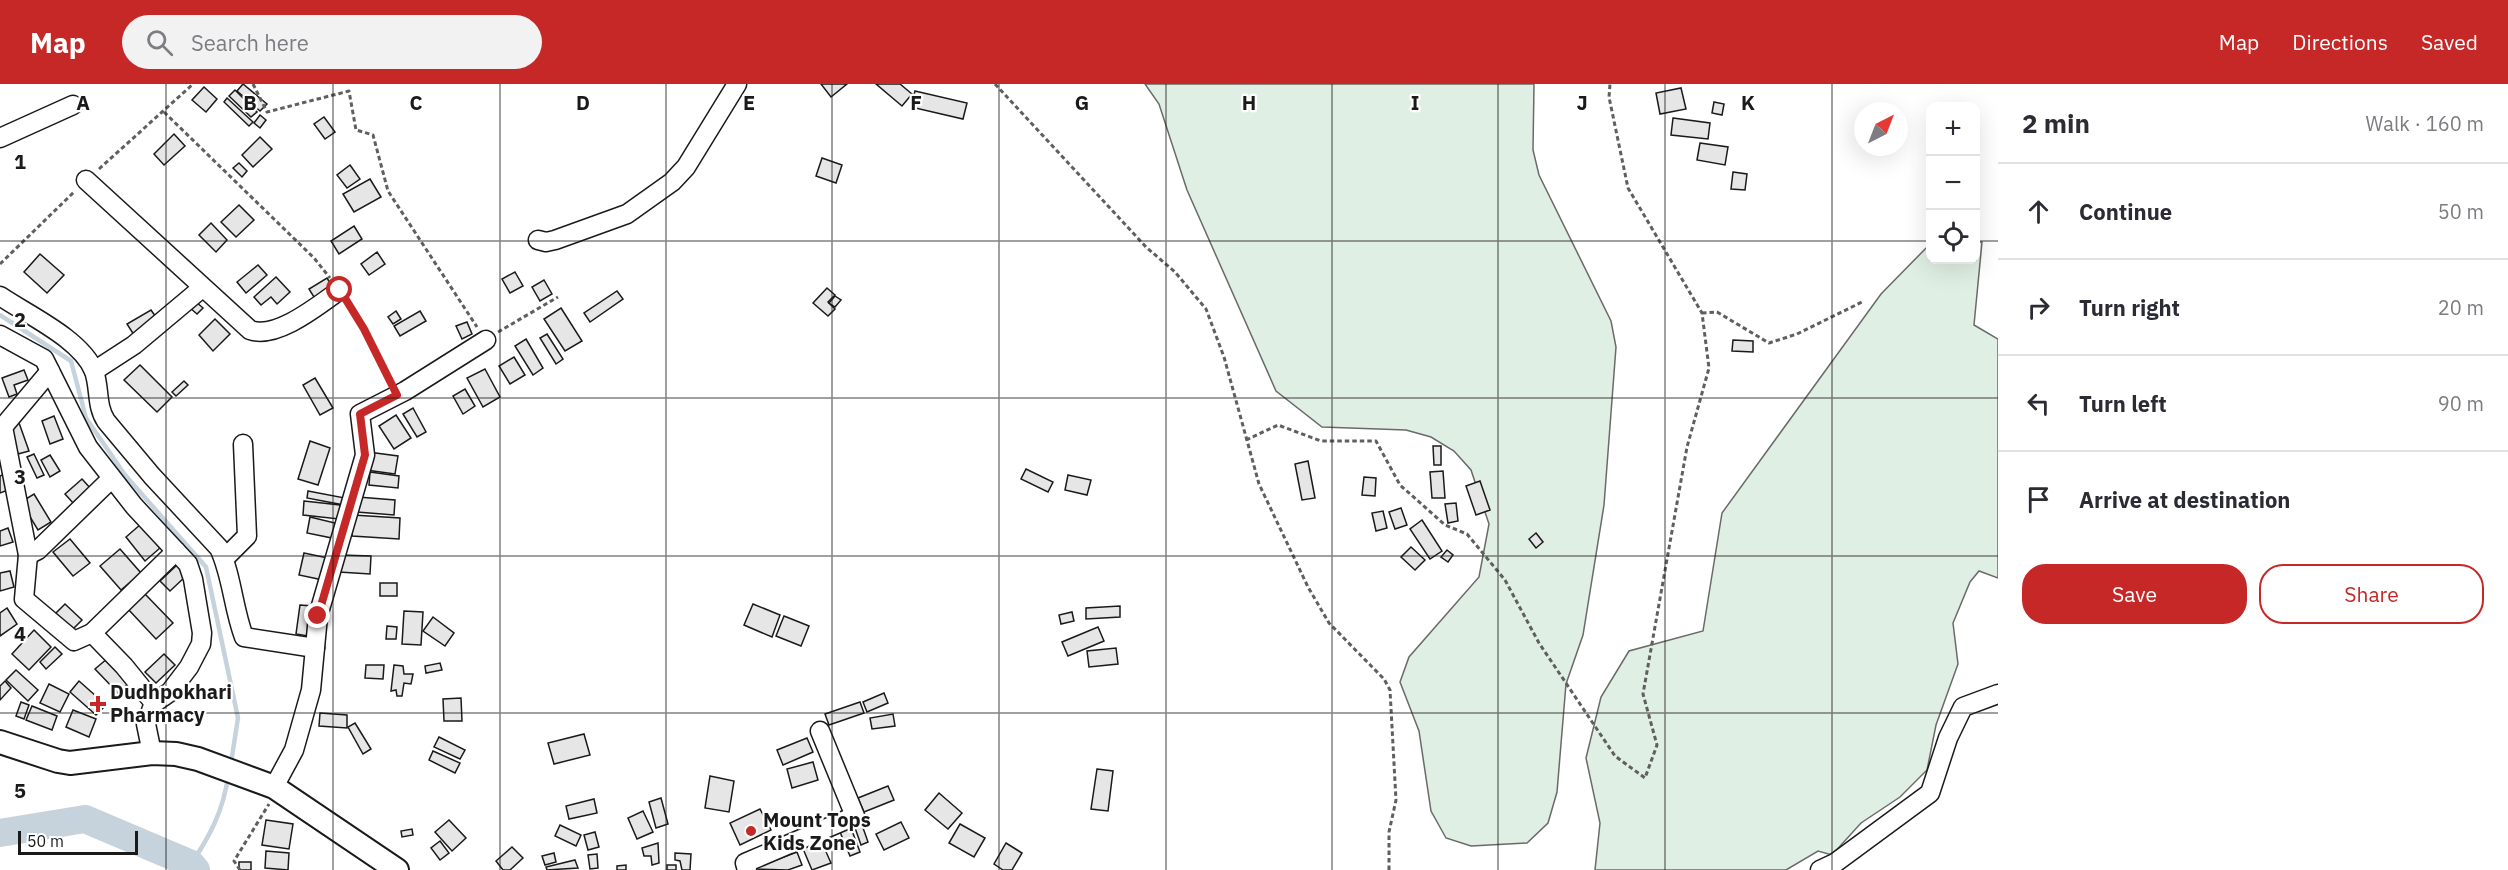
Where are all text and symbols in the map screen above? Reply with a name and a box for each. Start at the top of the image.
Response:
search box [122,15,542,69]
text: Map [30,24,86,61]
icon: search [143,26,176,59]
text: Search here [191,28,309,57]
text: Map [2219,28,2259,56]
text: Directions [2292,28,2388,56]
text: Saved [2421,28,2478,56]
text: A [76,89,90,116]
text: B [243,89,257,116]
text: C [409,89,423,116]
text: D [576,89,590,116]
text: E [743,89,755,116]
text: F [910,89,922,116]
text: G [1075,89,1089,116]
text: H [1242,89,1256,116]
text: I [1411,89,1419,116]
text: J [1576,89,1588,116]
text: K [1741,89,1755,116]
north arrow [1854,102,1908,156]
map controls [1926,102,1980,264]
button: + [1926,102,1980,156]
text: 2 min [2022,106,2090,140]
text: Walk · 160 m [2366,110,2484,137]
text: 1 [14,148,26,175]
button: − [1926,156,1980,210]
icon: ahead [2022,195,2055,228]
text: Continue [2079,197,2172,226]
text: 50 m [2438,198,2484,225]
button: locate [1926,210,1980,264]
route start [326,276,352,302]
icon: right [2022,291,2055,324]
text: Turn right [2079,293,2180,322]
text: 20 m [2438,294,2484,321]
text: 2 [14,306,26,333]
icon: left [2022,387,2055,420]
text: Turn left [2079,389,2167,418]
text: 90 m [2438,390,2484,417]
text: 3 [14,463,26,490]
icon: arrive [2022,483,2055,516]
text: Arrive at destination [2079,485,2290,514]
button: Save [2022,564,2247,624]
button: Share [2259,564,2484,624]
route end [304,602,330,628]
text: 4 [14,620,26,647]
place label: Dudhpokhari Pharmacy [110,678,232,728]
marker: Dudhpokhari Pharmacy [91,697,105,711]
text: 5 [14,777,26,804]
place label: Mount Tops Kids Zone [763,806,871,856]
marker: Mount Tops Kids Zone [744,824,758,838]
scale bar [18,828,138,856]
text: 50 m [27,831,64,851]

